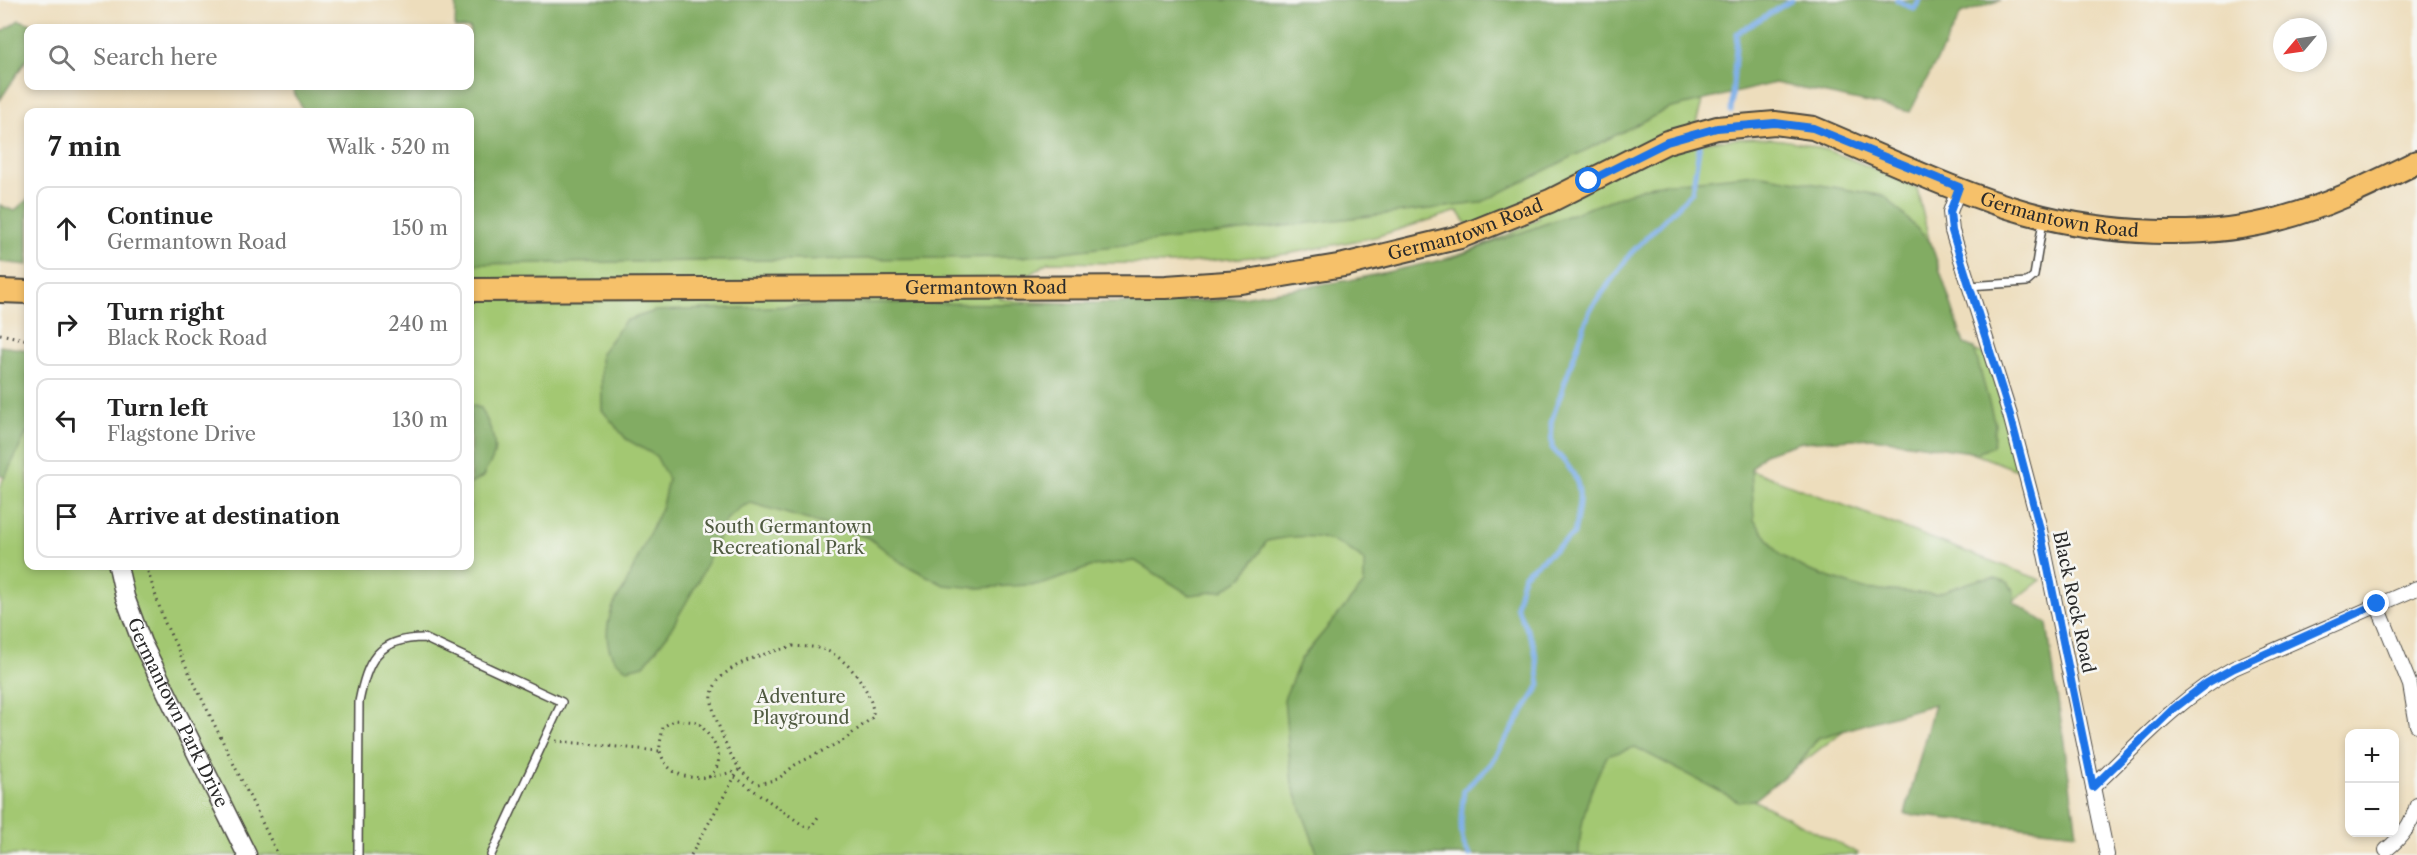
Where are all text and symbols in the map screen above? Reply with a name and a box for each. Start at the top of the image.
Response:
north arrow [2273,18,2327,72]
search box [24,24,474,90]
icon: search [45,41,78,74]
text: Search here [93,44,218,71]
text: 7 min [48,131,121,163]
text: Walk · 520 m [327,135,450,159]
route start [1575,167,1601,193]
street label: Germantown Road [1977,187,2140,242]
street label: Germantown Road [1386,194,1546,265]
text: Continue [107,203,213,230]
icon: ahead [50,212,83,245]
text: 150 m [392,216,448,240]
text: Germantown Road [107,230,287,254]
street label: Germantown Road [905,276,1067,299]
text: Turn right [107,299,225,326]
icon: right [50,308,83,341]
text: 240 m [388,312,448,336]
text: Black Rock Road [107,326,267,350]
text: Turn left [107,395,208,422]
icon: left [50,404,83,437]
text: 130 m [392,408,448,432]
text: Flagstone Drive [107,422,256,446]
icon: arrive [50,500,83,533]
text: Arrive at destination [107,503,340,530]
park label: South Germantown Recreational Park [704,516,872,559]
street label: Black Rock Road [2048,529,2100,675]
route end [2363,590,2389,616]
street label: Germantown Park Drive [123,615,233,811]
park label: Adventure Playground [752,686,850,729]
map controls [2345,729,2399,837]
button: + [2345,729,2399,783]
button: − [2345,783,2399,837]

